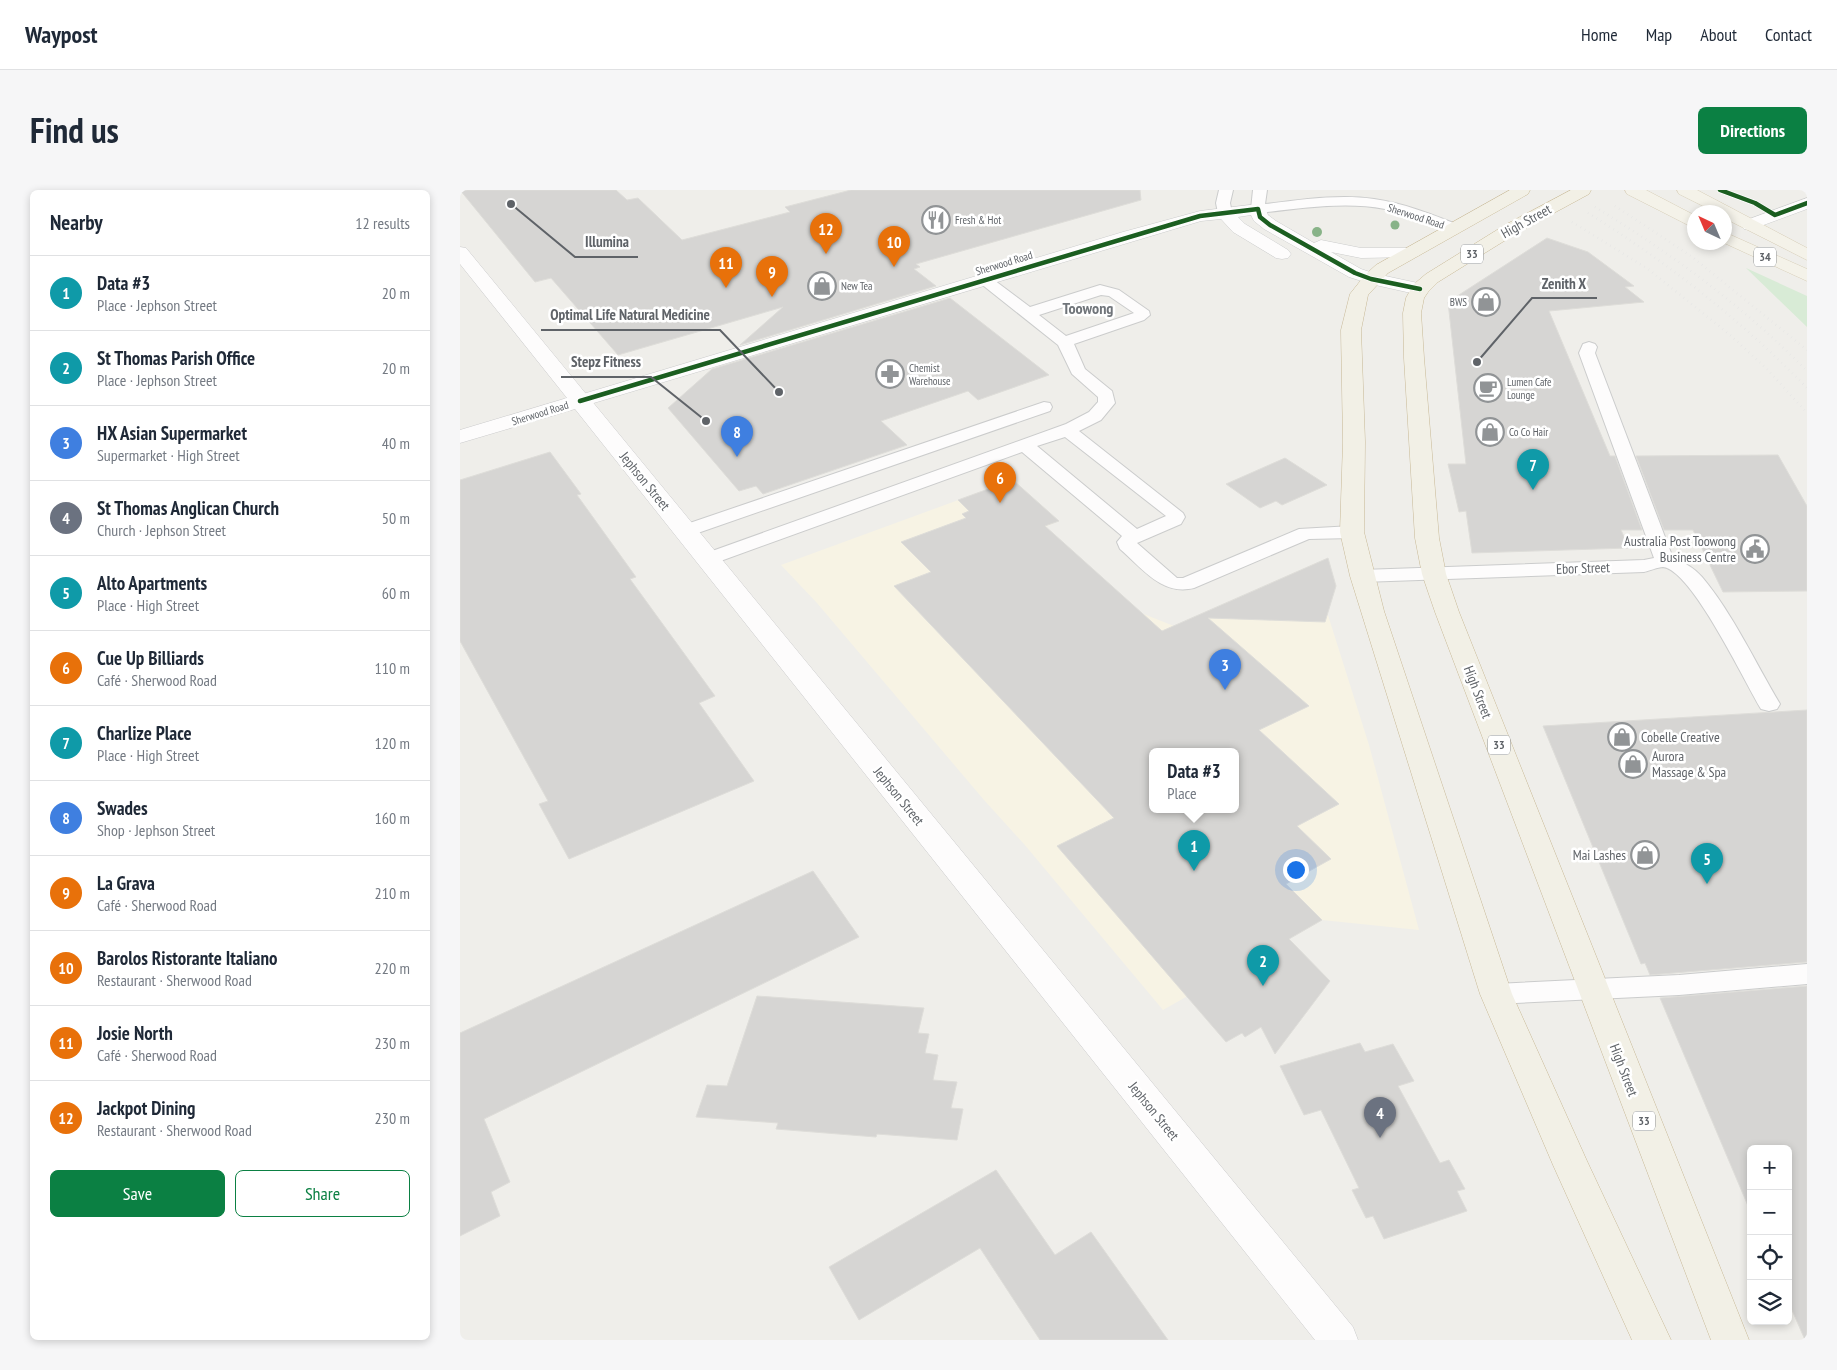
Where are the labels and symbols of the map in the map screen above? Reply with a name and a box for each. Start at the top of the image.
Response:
street label: Sherwood Road [1386,200,1446,232]
street label: High Street [1498,200,1554,242]
restaurant icon: Fresh & Hot [921,205,951,235]
north arrow [1687,205,1732,250]
pin: 12 [810,213,842,254]
place label: Fresh & Hot [955,213,1001,227]
pin: 10 [878,226,910,267]
callout: Illumina [575,227,638,257]
text: Illumina [585,232,629,251]
road number: 33 [1461,244,1483,264]
pin: 11 [710,247,742,288]
street label: Sherwood Road [974,248,1034,278]
road number: 34 [1754,248,1776,266]
pin: 9 [756,256,788,297]
callout: Zenith X [1532,268,1597,298]
shop icon: New Tea [807,271,837,301]
text: Zenith X [1542,274,1586,293]
place label: New Tea [841,279,872,293]
shop icon: BWS [1471,287,1501,317]
place label: BWS [1450,295,1467,309]
district label: Toowong [1063,298,1113,318]
callout: Optimal Life Natural Medicine [541,300,720,330]
text: Optimal Life Natural Medicine [550,305,710,324]
callout: Stepz Fitness [561,347,651,377]
text: Stepz Fitness [571,352,641,371]
pharmacy icon: Chemist Warehouse [875,359,905,389]
place label: Chemist Warehouse [909,361,951,388]
cafe icon: Lumen Cafe Lounge [1473,373,1503,403]
place label: Lumen Cafe Lounge [1507,375,1552,402]
street label: Sherwood Road [510,398,570,428]
pin: 8 [721,416,753,457]
shop icon: Co Co Hair [1475,417,1505,447]
place label: Co Co Hair [1509,425,1548,439]
street label: Jephson Street [615,447,674,514]
pin: 7 [1517,449,1549,490]
pin: 6 [984,462,1016,503]
place label: Australia Post Toowong Business Centre [1624,532,1736,566]
public building icon: Australia Post Toowong Business Centre [1740,534,1770,564]
street label: Ebor Street [1556,558,1610,578]
pin: 3 [1209,649,1241,690]
street label: High Street [1460,663,1496,721]
shop icon: Cobelle Creative [1607,722,1637,752]
place label: Cobelle Creative [1641,728,1720,746]
road number: 33 [1488,736,1510,754]
place label: Aurora Massage & Spa [1652,747,1726,781]
shop icon: Aurora Massage & Spa [1618,749,1648,779]
street label: Jephson Street [869,762,928,829]
pin: 1 [1178,830,1210,871]
shop icon: Mai Lashes [1630,840,1660,870]
pin: 5 [1691,843,1723,884]
place label: Mai Lashes [1573,846,1626,864]
your location [1283,857,1309,883]
pin: 2 [1247,945,1279,986]
street label: High Street [1606,1041,1642,1099]
street label: Jephson Street [1124,1077,1183,1144]
pin: 4 [1364,1097,1396,1138]
road number: 33 [1633,1111,1655,1130]

